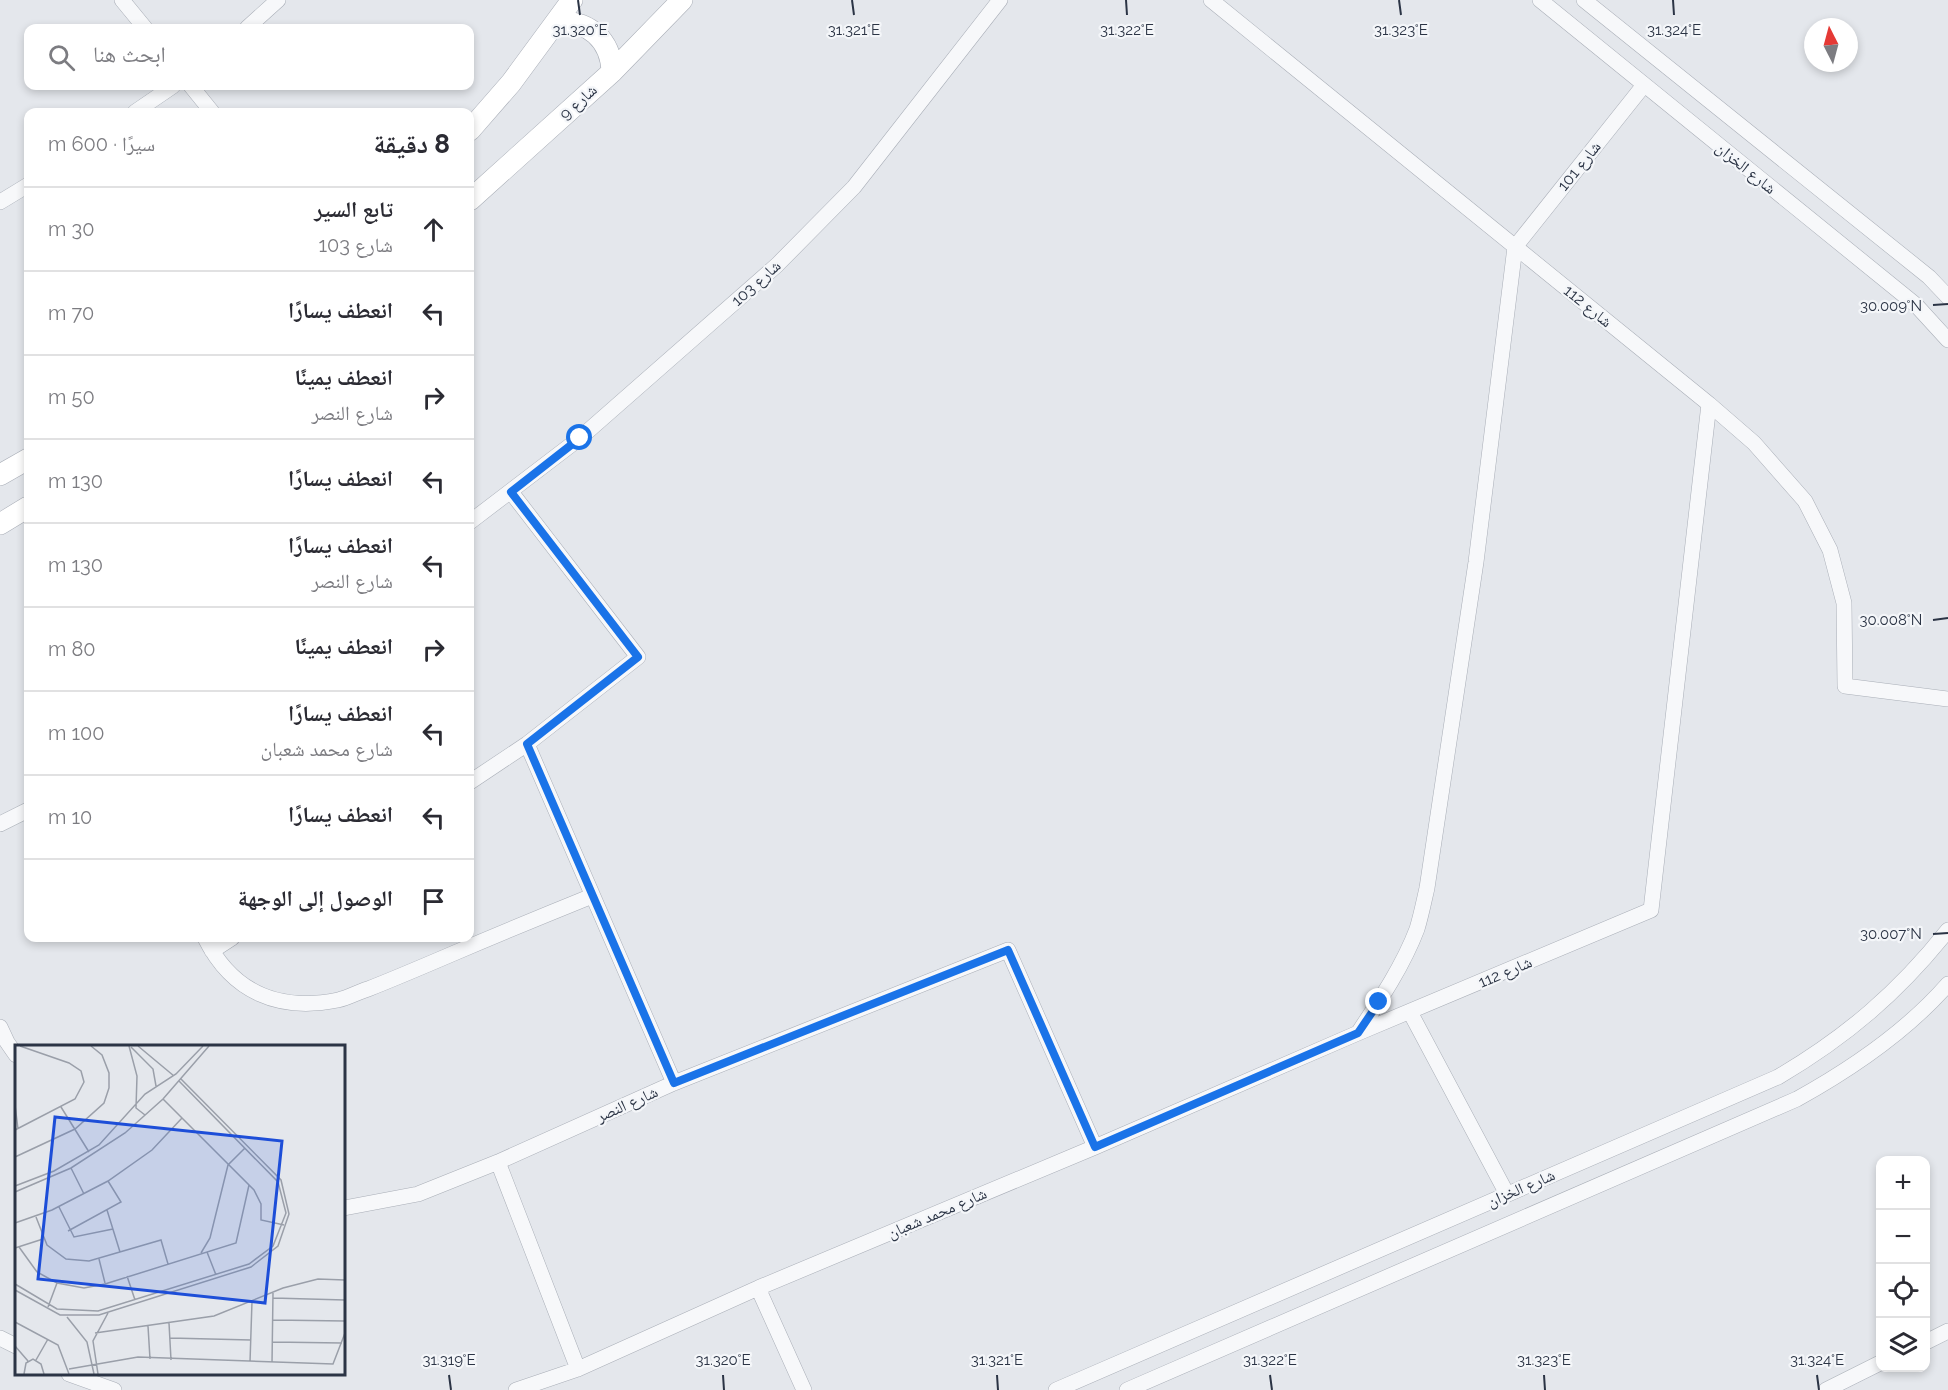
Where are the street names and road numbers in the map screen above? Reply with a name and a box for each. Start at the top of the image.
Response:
street label: شارع 9 [555,80,601,124]
street label: شارع 101 [1553,137,1605,195]
street label: شارع الخزان [1711,138,1780,199]
street label: شارع 103 [727,256,785,311]
street label: شارع 112 [1559,281,1616,332]
street label: شارع 112 [1475,952,1535,993]
street label: شارع النصر [592,1082,661,1127]
street label: شارع الخزان [1484,1165,1558,1212]
street label: شارع محمد شعبان [885,1184,990,1243]

